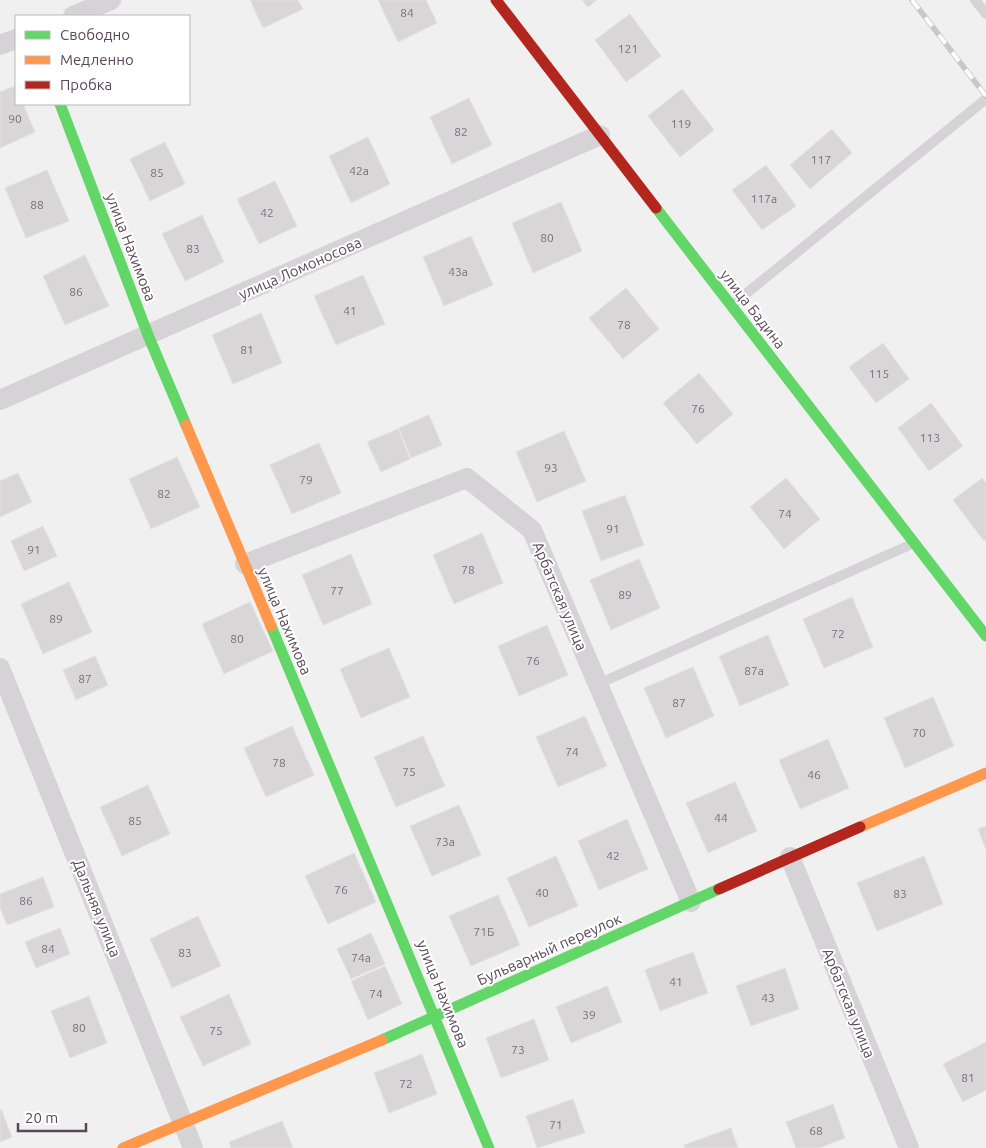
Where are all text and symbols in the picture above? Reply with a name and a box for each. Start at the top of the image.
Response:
house number: 84 [400,6,414,19]
legend [15,15,190,105]
text: Свободно [60,26,130,43]
house number: 121 [618,42,638,55]
text: Медленно [60,51,134,68]
text: Пробка [60,76,112,93]
house number: 90 [8,112,22,125]
house number: 119 [671,117,691,130]
house number: 82 [454,125,468,138]
house number: 117 [811,153,831,166]
house number: 42а [349,164,369,177]
house number: 85 [150,166,164,179]
street label: улица Нахимова [102,190,160,304]
house number: 117а [751,192,777,205]
house number: 88 [30,198,44,211]
house number: 42 [260,206,274,219]
house number: 80 [540,231,554,244]
street label: улица Ломоносова [236,233,364,303]
house number: 83 [186,242,200,255]
house number: 43а [448,265,468,278]
street label: улица Бадина [717,266,789,352]
house number: 86 [69,285,83,298]
house number: 41 [343,304,357,317]
house number: 78 [617,318,631,331]
house number: 81 [240,343,254,356]
house number: 115 [869,367,889,380]
house number: 76 [691,402,705,415]
house number: 113 [920,431,940,444]
house number: 93 [544,461,558,474]
house number: 79 [299,473,313,486]
house number: 82 [157,487,171,500]
house number: 74 [778,507,792,520]
house number: 91 [606,522,620,535]
street label: Арбатская улица [529,539,591,653]
house number: 91 [27,543,41,556]
house number: 78 [461,563,475,576]
street label: улица Нахимова [255,565,315,677]
house number: 77 [330,584,344,597]
house number: 89 [618,588,632,601]
house number: 89 [49,612,63,625]
house number: 72 [831,627,845,640]
house number: 80 [230,632,244,645]
house number: 76 [526,654,540,667]
house number: 87а [744,664,764,677]
house number: 87 [78,672,92,685]
house number: 87 [672,696,686,709]
house number: 70 [912,726,926,739]
house number: 74 [565,745,579,758]
house number: 78 [272,756,286,769]
house number: 75 [402,765,416,778]
house number: 46 [807,768,821,781]
house number: 44 [714,811,728,824]
house number: 85 [128,814,142,827]
house number: 73а [435,835,455,848]
house number: 42 [606,849,620,862]
street label: Дальняя улица [70,857,124,959]
house number: 76 [334,883,348,896]
house number: 40 [535,886,549,899]
house number: 83 [893,887,907,900]
house number: 86 [19,894,33,907]
street label: Бульварный переулок [474,909,624,988]
house number: 71Б [474,925,494,938]
street label: улица Нахимова [414,938,472,1050]
house number: 84 [41,942,55,955]
house number: 83 [178,946,192,959]
street label: Арбатская улица [819,946,879,1060]
house number: 74а [351,951,371,964]
house number: 41 [669,975,683,988]
house number: 74 [369,987,383,1000]
house number: 43 [761,991,775,1004]
house number: 39 [582,1008,596,1021]
house number: 80 [72,1021,86,1034]
house number: 75 [209,1024,223,1037]
house number: 73 [511,1043,525,1056]
house number: 81 [961,1071,975,1084]
house number: 72 [399,1077,413,1090]
scale bar [18,1100,85,1132]
text: 20 m [25,1109,58,1126]
house number: 71 [549,1118,563,1131]
house number: 68 [809,1124,823,1137]

